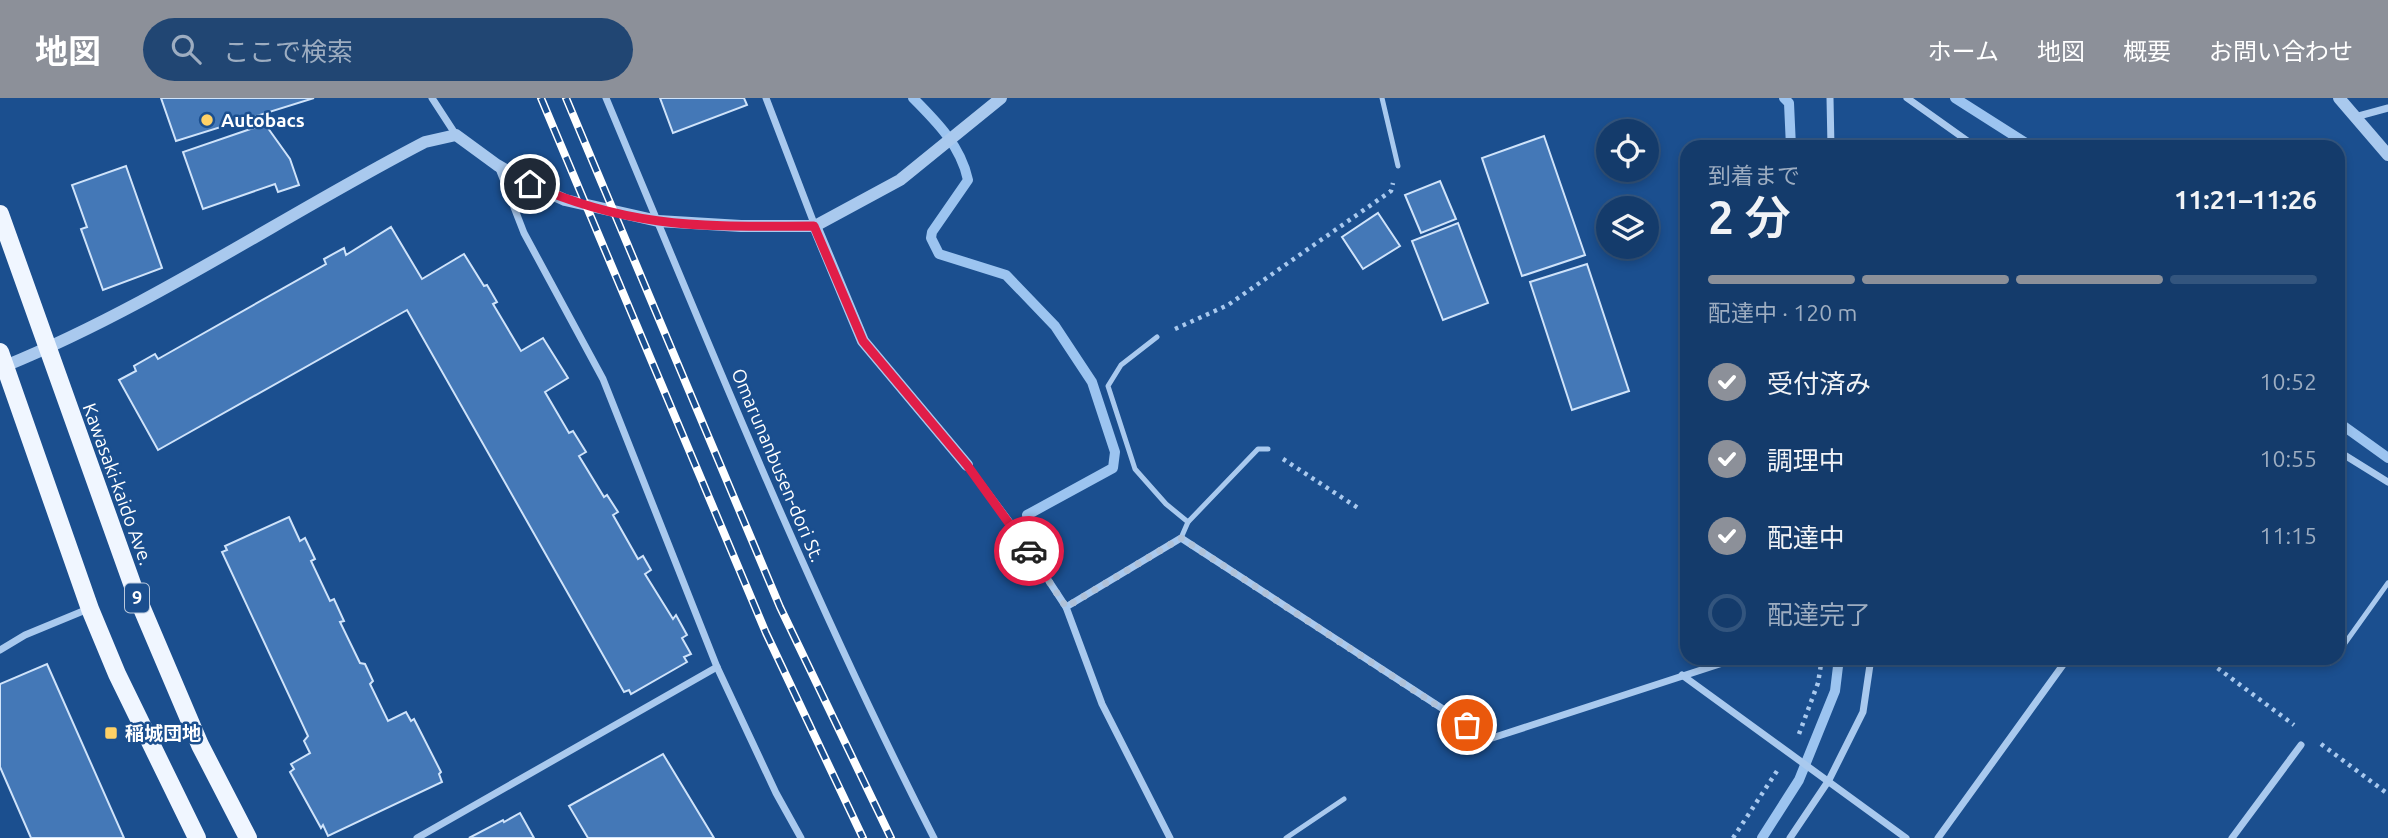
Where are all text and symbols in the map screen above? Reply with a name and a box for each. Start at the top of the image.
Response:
search box [143,18,633,81]
icon: search [167,30,205,68]
text: 地図 [35,32,101,69]
text: ここで検索 [223,37,353,66]
text: ホーム [1928,38,1999,65]
text: 地図 [2037,38,2085,65]
text: 概要 [2123,38,2171,65]
text: お問い合わせ [2209,38,2353,65]
place label: Autobacs [221,109,305,131]
marker: Autobacs [199,112,215,128]
map controls [1596,119,1659,259]
button: locate [1596,119,1659,182]
pin [500,154,560,214]
text: 到着まで [1708,163,1800,188]
icon: home [511,165,549,203]
text: 11:21–11:26 [2174,185,2317,214]
text: 2 分 [1708,191,1791,243]
button: layers [1596,196,1659,259]
text: 配達中 · 120 m [1708,300,1857,325]
icon: check [1708,363,1746,401]
street label: Omarunanbusen-dori St. [727,365,829,565]
text: 受付済み [1767,369,1871,398]
text: 10:52 [2259,369,2317,394]
street label: Kawasaki-kaido Ave. [78,400,158,568]
icon: check [1708,440,1746,478]
text: 調理中 [1767,446,1845,475]
text: 10:55 [2259,446,2317,471]
courier [994,516,1064,586]
icon: check [1708,517,1746,555]
text: 配達中 [1767,523,1845,552]
text: 11:15 [2259,523,2317,548]
icon: car [1010,532,1048,570]
road number: 9 [125,584,149,612]
text: 配達完了 [1767,600,1871,629]
pin [1437,695,1497,755]
icon: bag [1448,706,1486,744]
place label: 稲城団地 [125,722,201,744]
marker: 稲城団地 [103,725,119,741]

